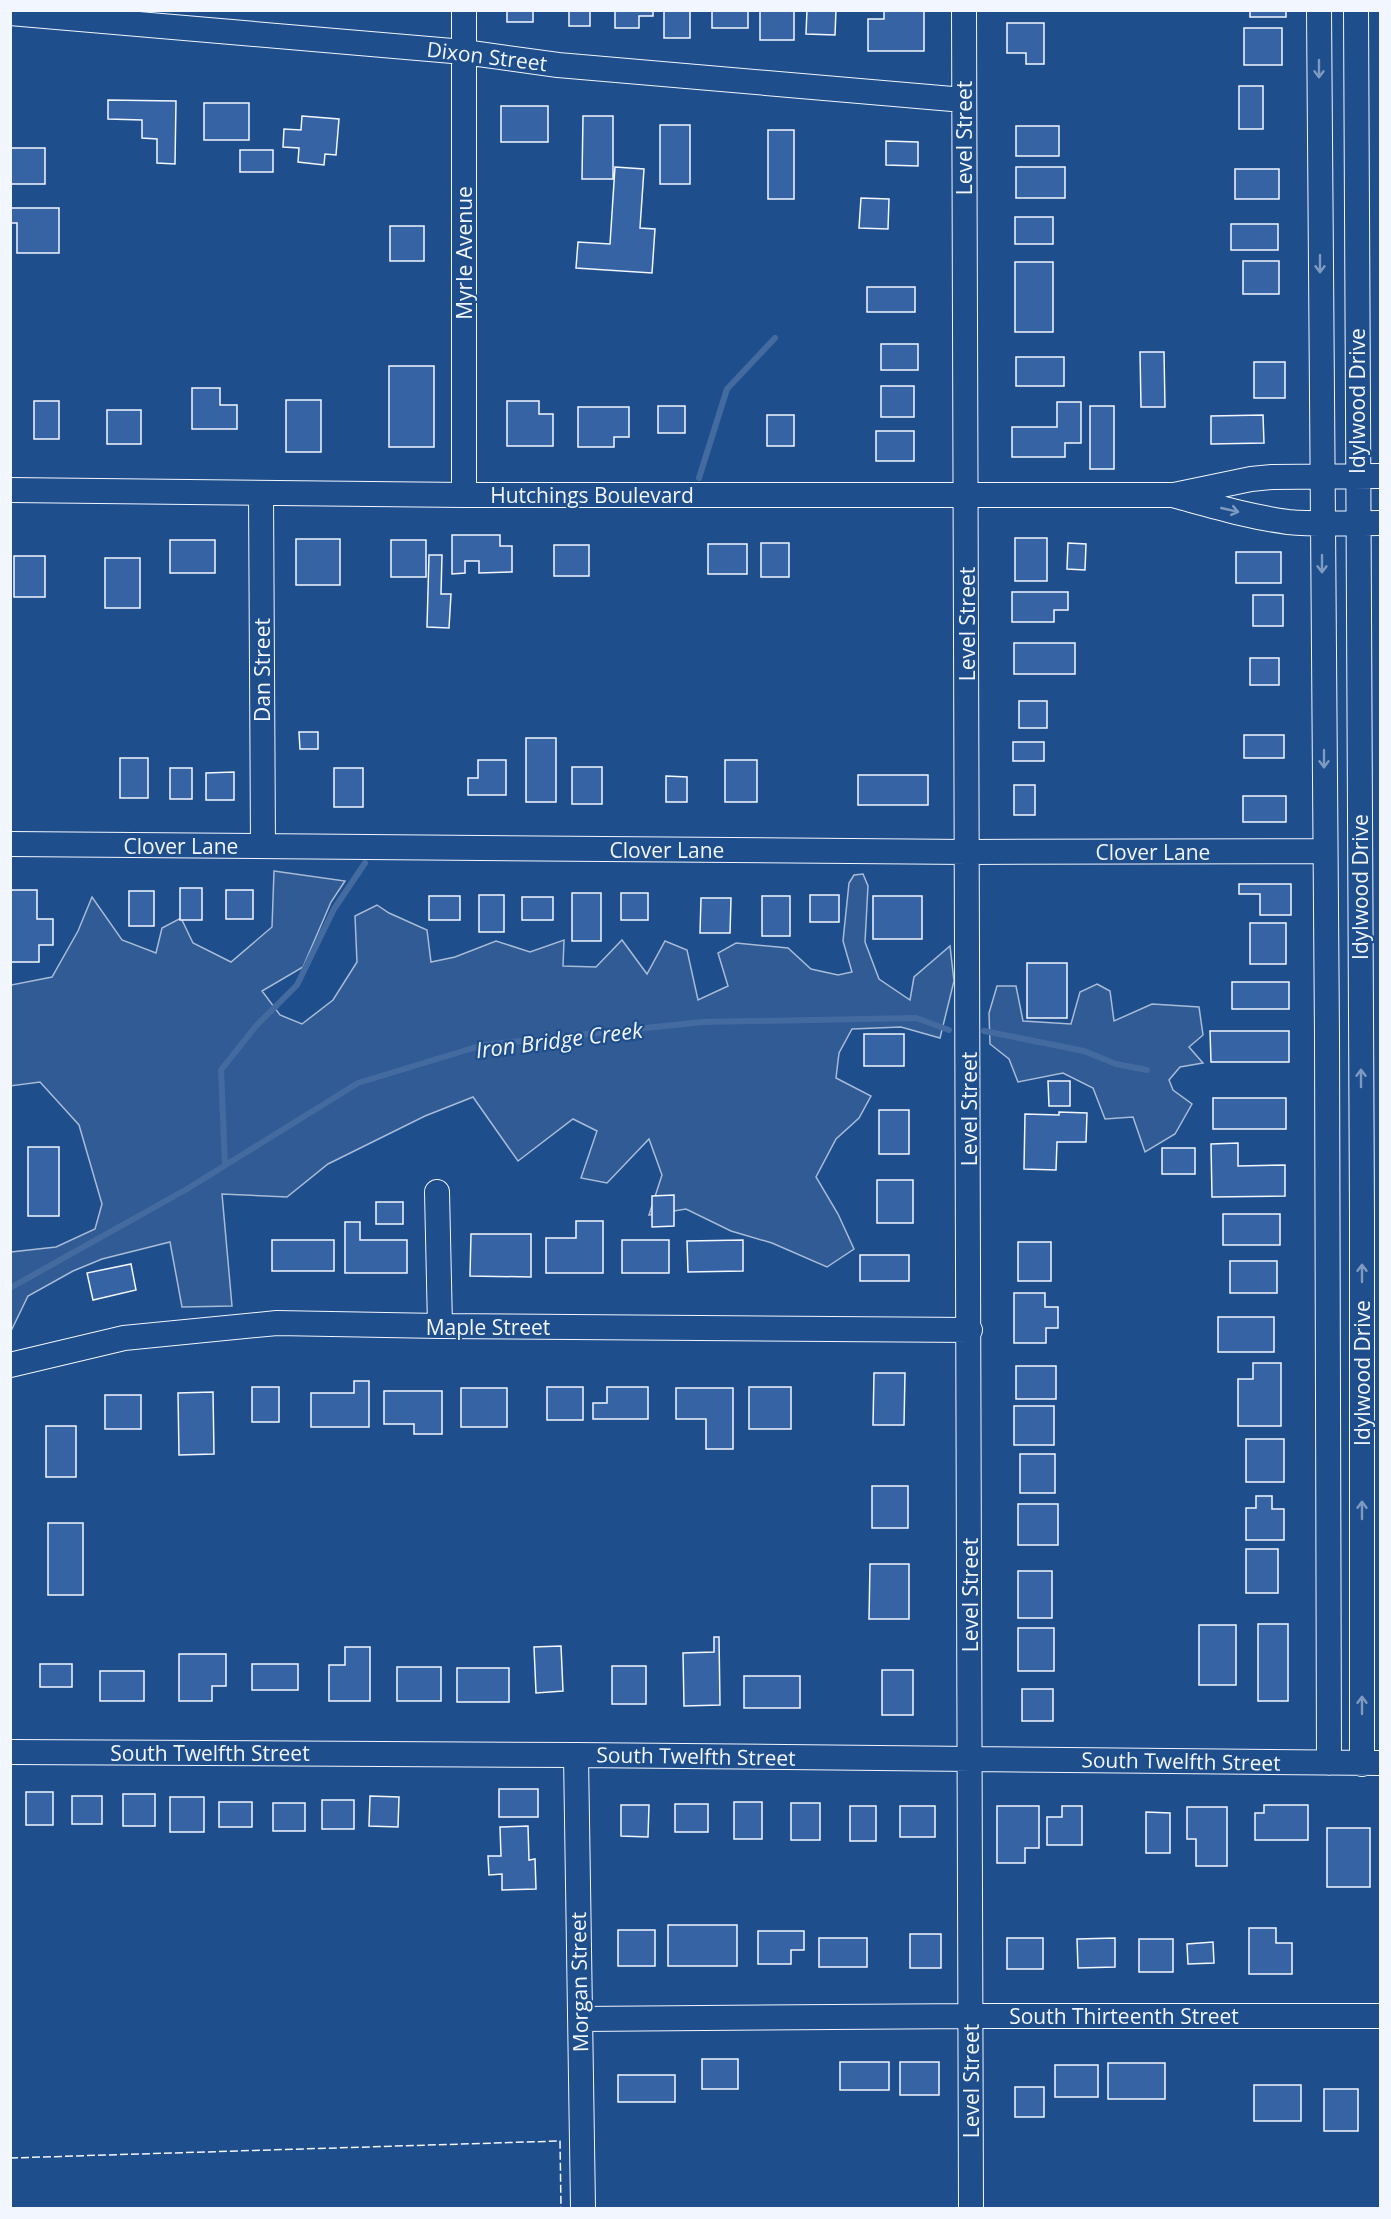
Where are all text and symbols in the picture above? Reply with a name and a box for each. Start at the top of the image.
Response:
street label: Dixon Street [425,35,549,77]
one-way arrow [1313,58,1325,78]
street label: Level Street [950,81,978,195]
street label: Myrle Avenue [450,186,478,320]
one-way arrow [1314,253,1326,273]
street label: Idylwood Drive [1343,328,1371,474]
street label: Hutchings Boulevard [490,481,694,509]
one-way arrow [1221,505,1240,517]
one-way arrow [1316,553,1328,573]
street label: Level Street [953,567,981,681]
street label: Dan Street [248,618,276,722]
one-way arrow [1318,748,1330,768]
street label: Idylwood Drive [1346,814,1374,960]
street label: Clover Lane [124,832,238,860]
street label: Clover Lane [610,836,724,864]
street label: Clover Lane [1096,838,1210,866]
water label: Iron Bridge Creek [474,1014,645,1064]
street label: Level Street [955,1052,983,1166]
one-way arrow [1355,1069,1367,1089]
one-way arrow [1356,1264,1368,1284]
street label: Idylwood Drive [1348,1300,1376,1446]
street label: Maple Street [426,1313,550,1341]
one-way arrow [1356,1501,1368,1521]
street label: Level Street [956,1538,984,1652]
one-way arrow [1356,1696,1368,1716]
street label: South Twelfth Street [110,1739,310,1767]
street label: South Twelfth Street [596,1740,796,1772]
street label: South Twelfth Street [1081,1745,1281,1777]
street label: Morgan Street [564,1912,594,2052]
street label: South Thirteenth Street [1009,2002,1239,2030]
street label: Level Street [957,2024,985,2138]

